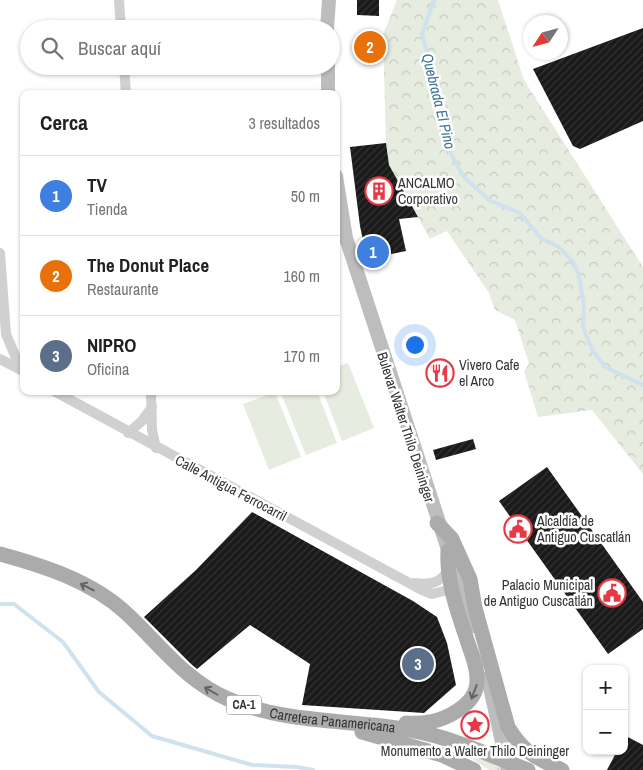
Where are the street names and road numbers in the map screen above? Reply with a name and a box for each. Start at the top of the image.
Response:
street label: Bulevar Walter Thilo Deininger [373,350,439,505]
street label: Calle Antigua Ferrocarril [172,451,290,525]
road number: CA-1 [226,696,262,714]
street label: Carretera Panamericana [268,704,397,737]

